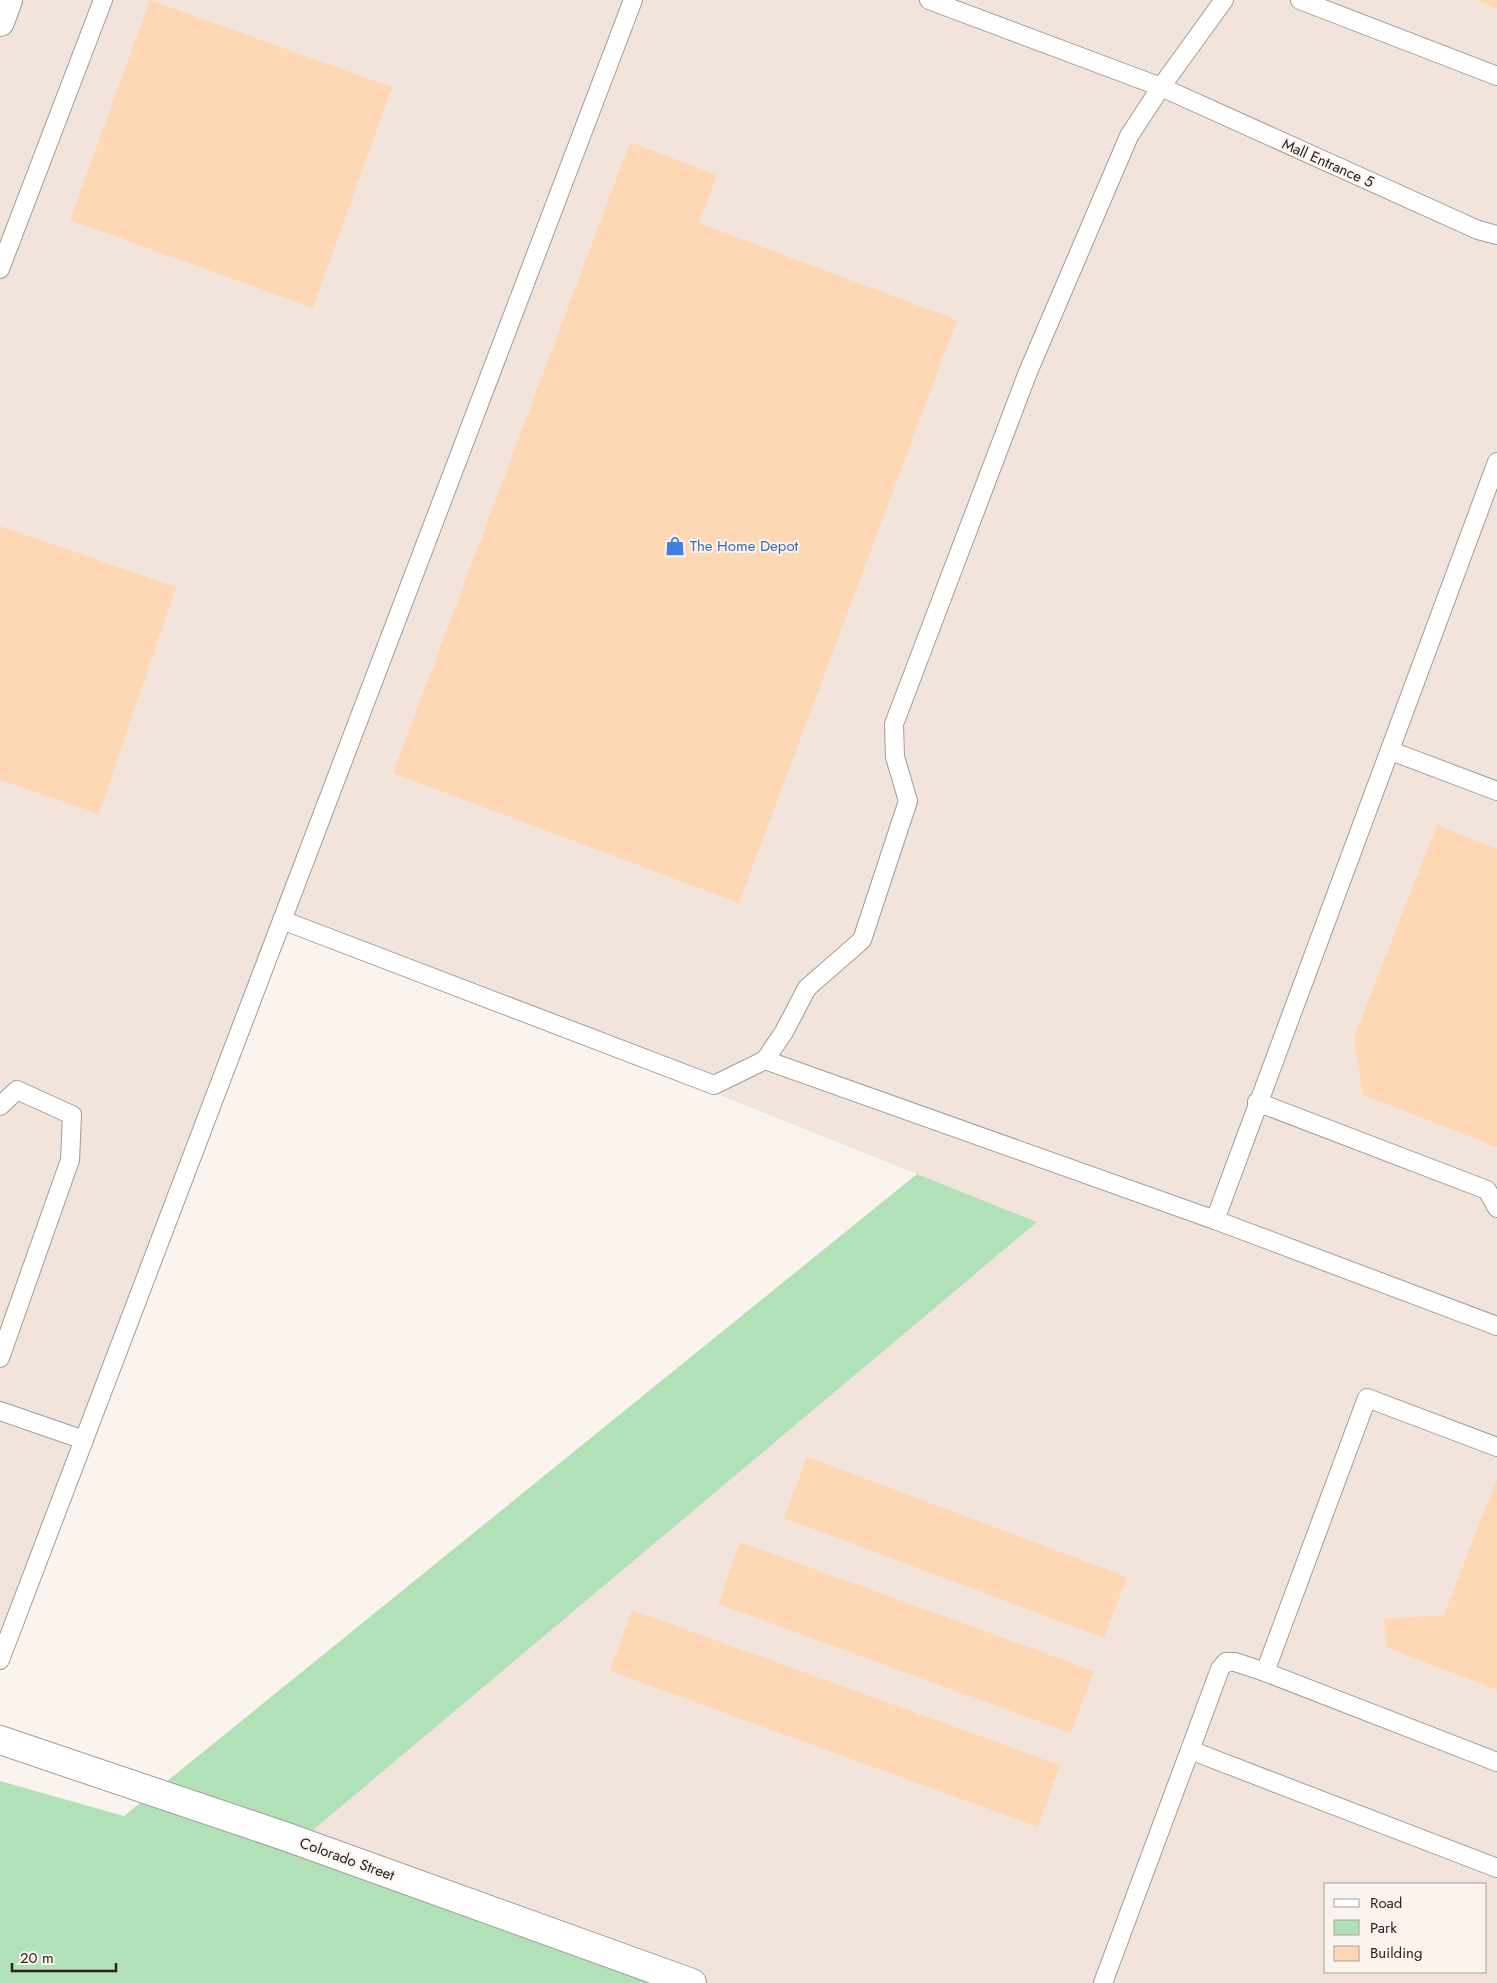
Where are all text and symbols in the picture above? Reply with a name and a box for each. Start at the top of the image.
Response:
street label: Mall Entrance 5 [1278,133,1378,193]
shop icon: The Home Depot [664,535,686,557]
place label: The Home Depot [690,535,799,557]
street label: Colorado Street [296,1832,398,1886]
legend [1324,1883,1487,1973]
text: Road [1370,1892,1402,1914]
text: Park [1370,1917,1397,1939]
scale bar [12,1940,116,1972]
text: Building [1370,1942,1422,1964]
text: 20 m [20,1947,54,1969]

